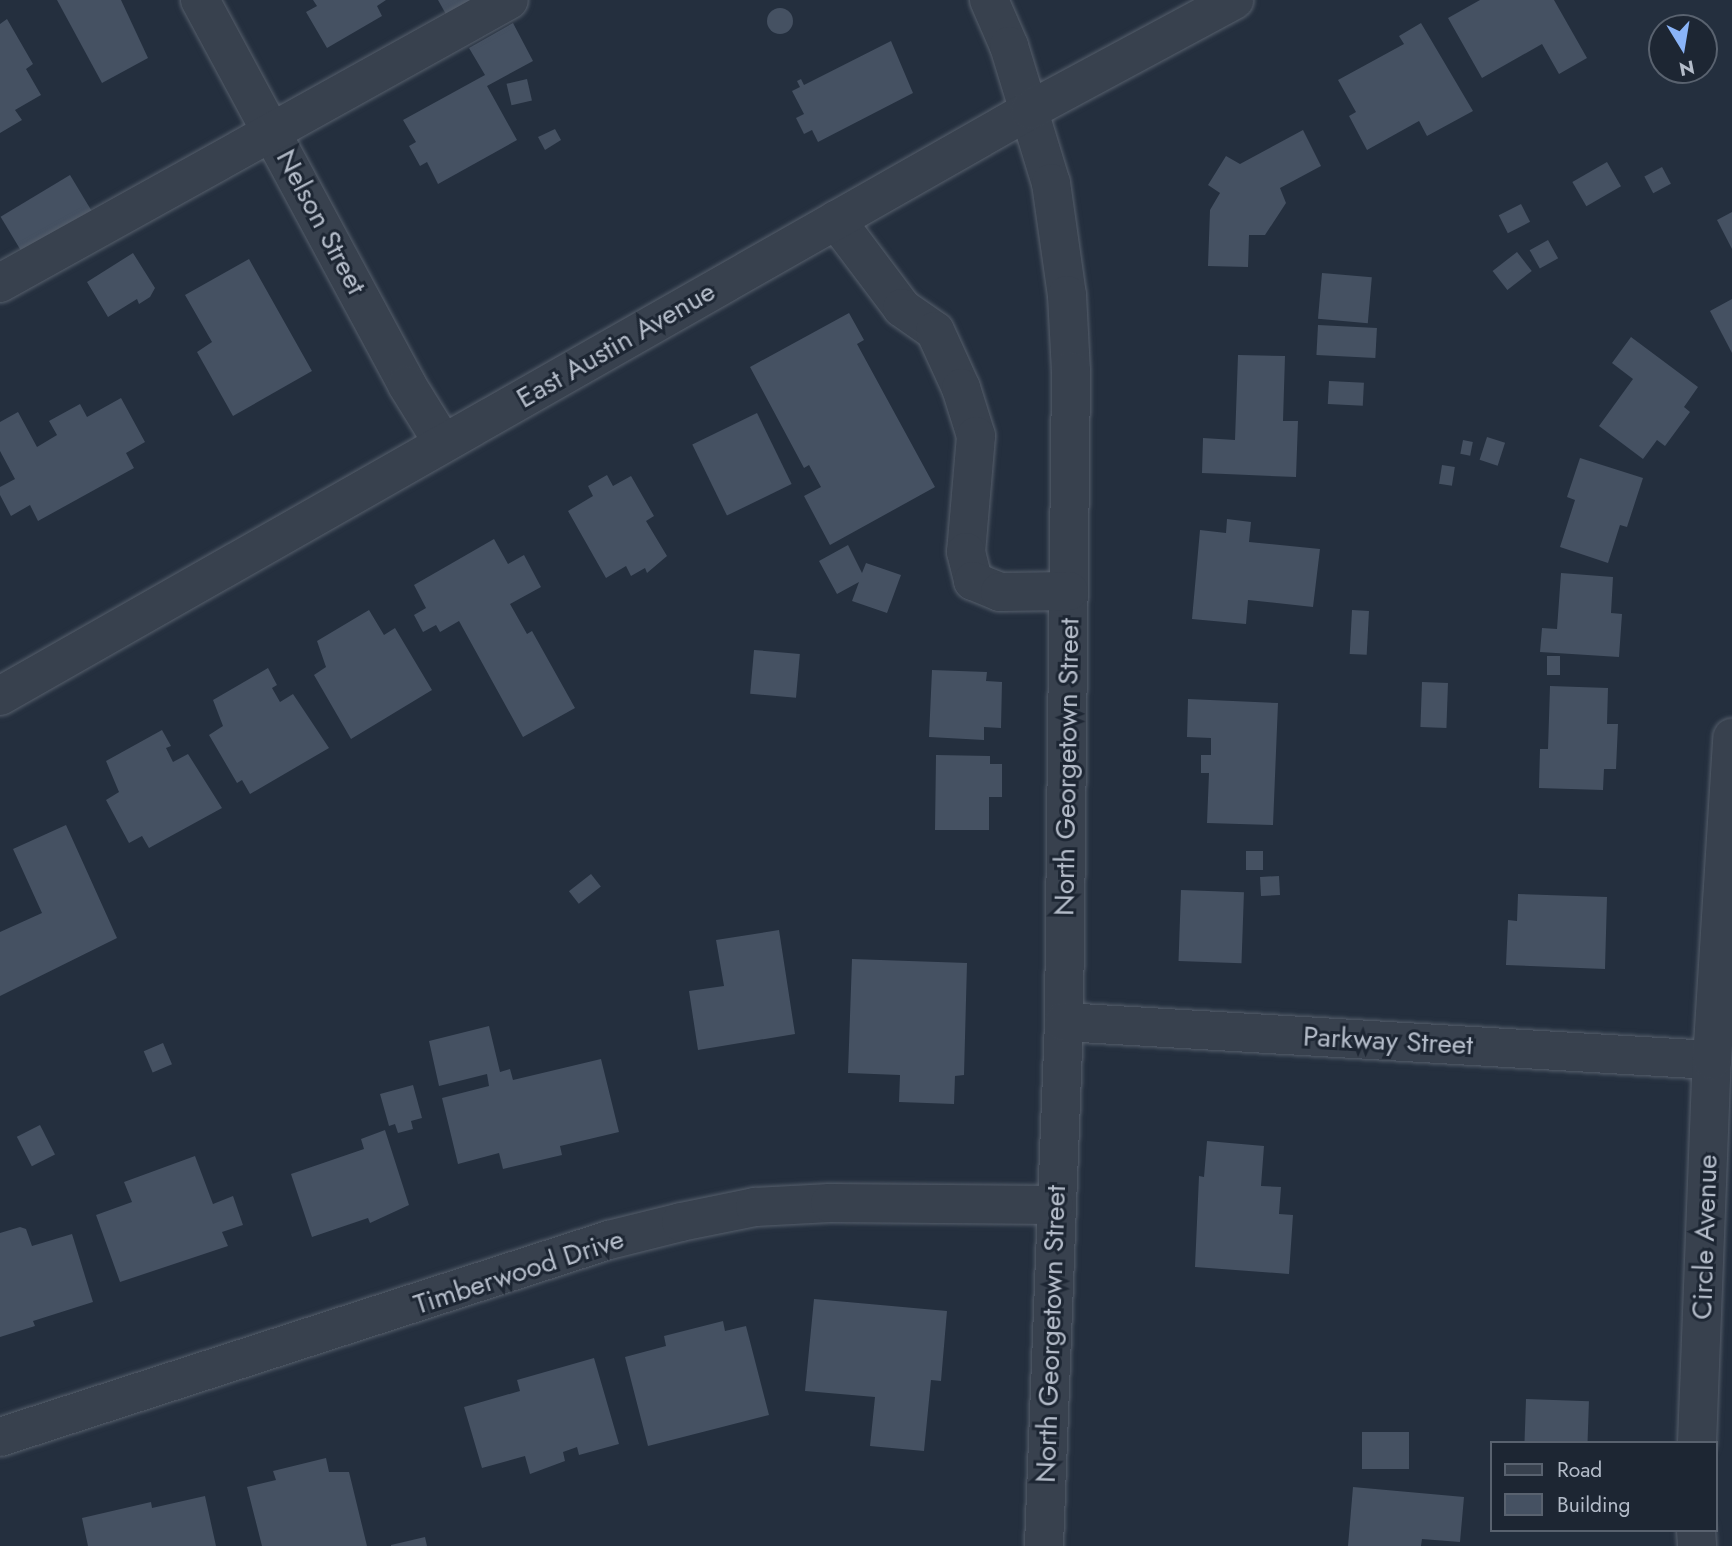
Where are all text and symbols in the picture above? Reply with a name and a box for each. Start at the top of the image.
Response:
north arrow [1648,14,1718,84]
text: N [1677,53,1697,83]
street label: Nelson Street [269,144,373,300]
street label: East Austin Avenue [511,275,721,415]
street label: North Georgetown Street [1048,618,1086,916]
street label: Parkway Street [1302,1020,1474,1062]
street label: Circle Avenue [1685,1154,1725,1320]
street label: North Georgetown Street [1029,1185,1073,1483]
street label: Timberwood Drive [410,1222,628,1322]
legend [1490,1441,1718,1532]
text: Road [1557,1455,1602,1485]
text: Building [1557,1490,1630,1520]

